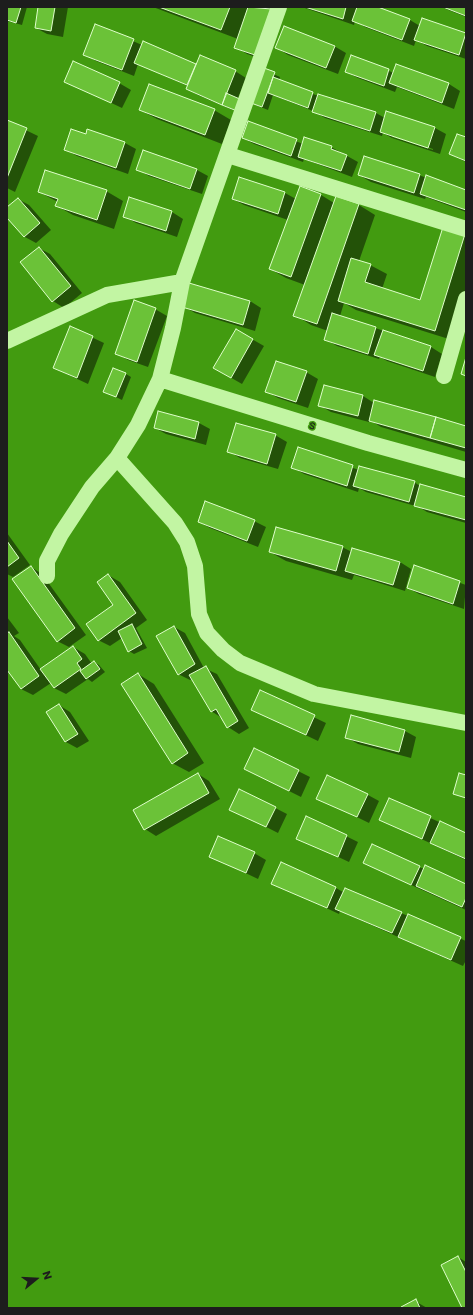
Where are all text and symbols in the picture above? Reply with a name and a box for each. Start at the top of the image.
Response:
street label: s [307,418,317,434]
north arrow [16,1259,56,1299]
text: N [39,1269,56,1282]

